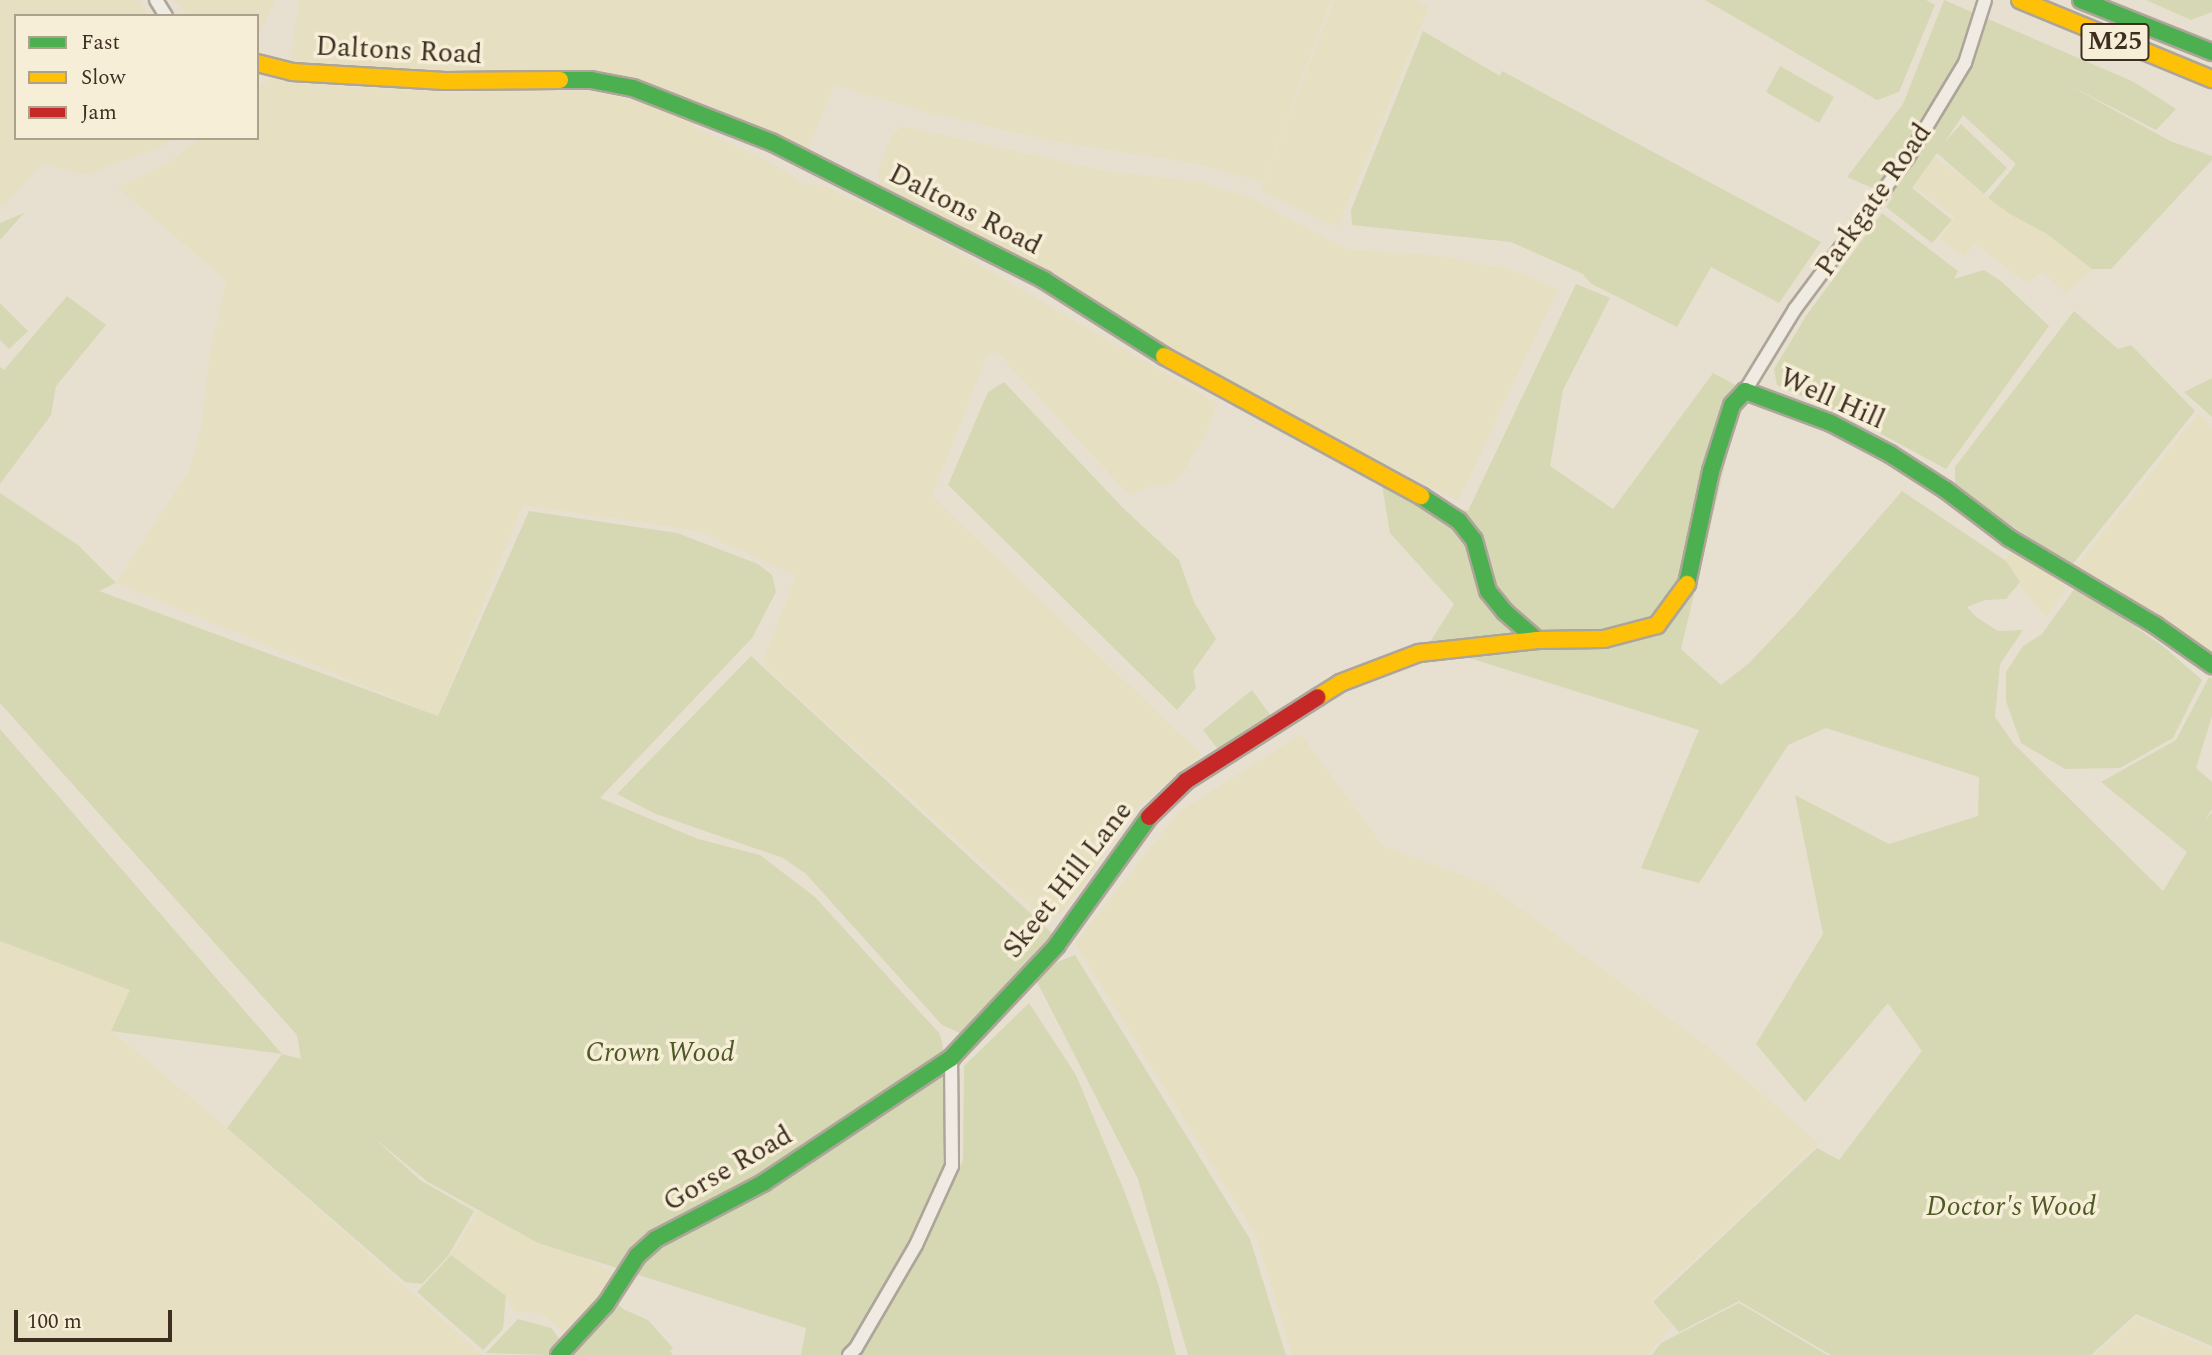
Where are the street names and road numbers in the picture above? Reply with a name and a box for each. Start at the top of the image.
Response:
road number: M25 [2080,20,2150,64]
street label: Daltons Road [315,30,483,72]
street label: Parkgate Road [1809,117,1939,283]
street label: Daltons Road [883,157,1047,263]
street label: Well Hill [1774,361,1890,437]
street label: Skeet Hill Lane [996,795,1140,965]
street label: Gorse Road [657,1119,799,1219]

